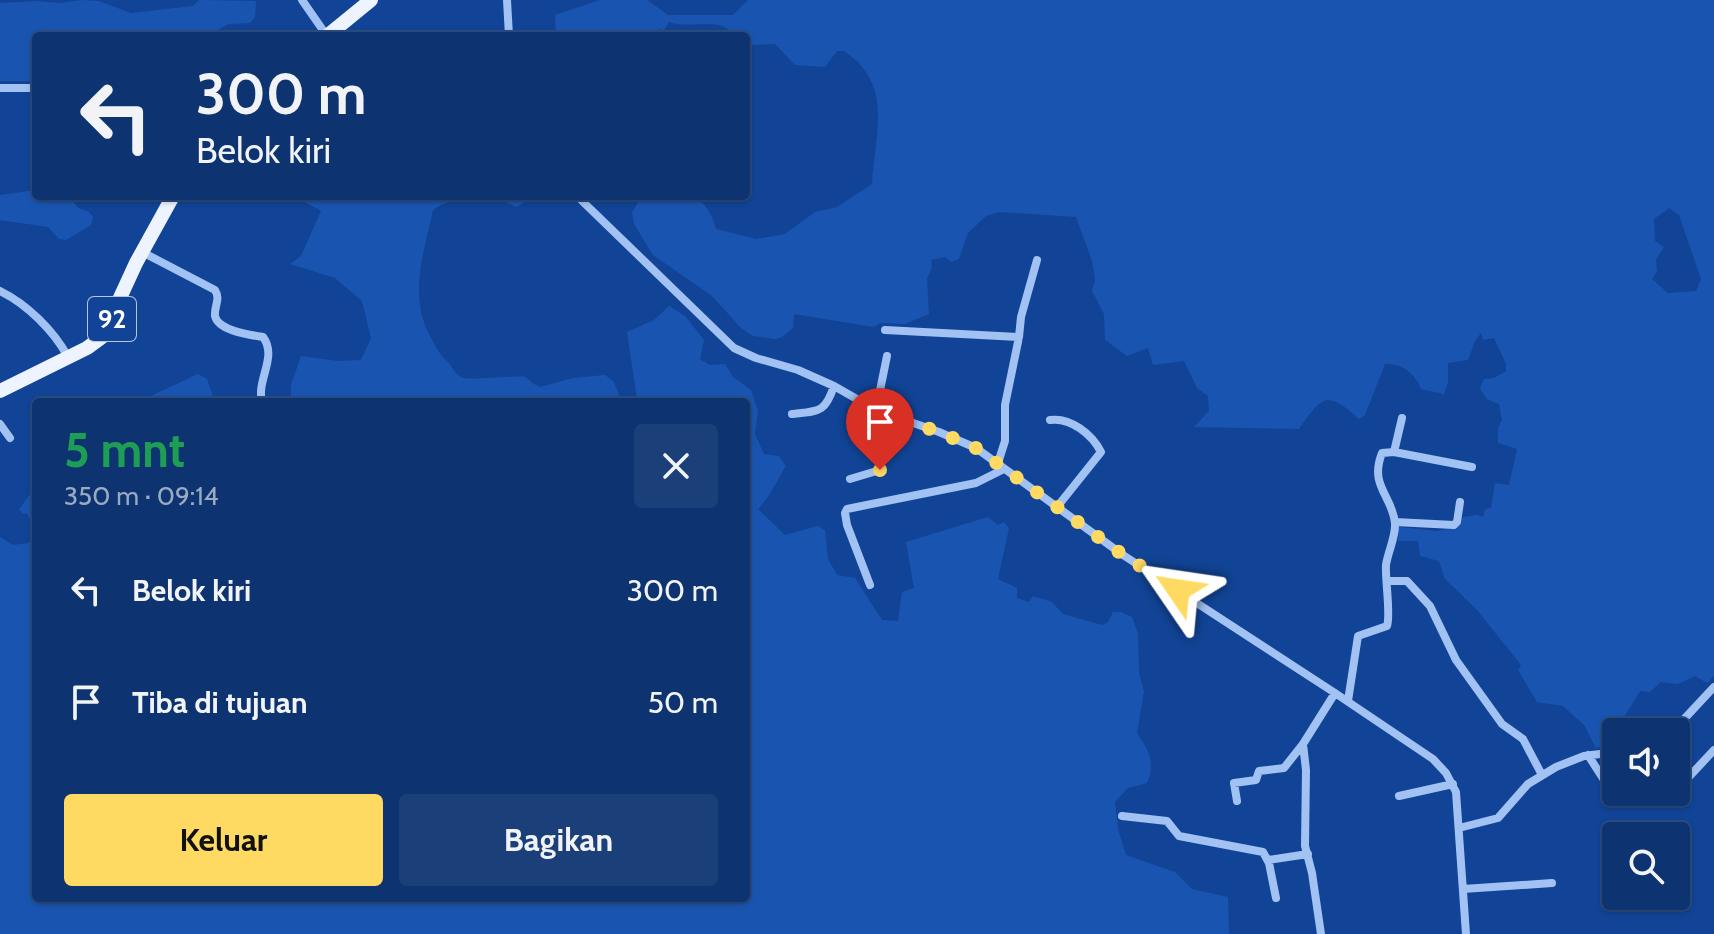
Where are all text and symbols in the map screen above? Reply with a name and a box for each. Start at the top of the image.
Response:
text: 300 m [196,60,367,128]
icon: left [64,64,168,168]
text: Belok kiri [196,128,331,172]
road number: 92 [88,297,136,341]
pin [846,388,914,470]
icon: arrive [858,400,902,444]
text: 5 mnt [64,421,185,479]
button: close [634,424,718,508]
text: 350 m · 09:14 [64,480,219,512]
position arrow [1136,548,1220,632]
icon: left [64,568,108,612]
text: Belok kiri [132,572,251,609]
text: 300 m [627,572,718,609]
icon: arrive [64,680,108,724]
text: Tiba di tujuan [132,684,308,721]
text: 50 m [648,684,718,721]
map controls [1602,718,1690,910]
button: sound [1602,718,1690,806]
button: Keluar [64,794,383,886]
button: Bagikan [399,794,718,886]
button: search [1602,822,1690,910]

